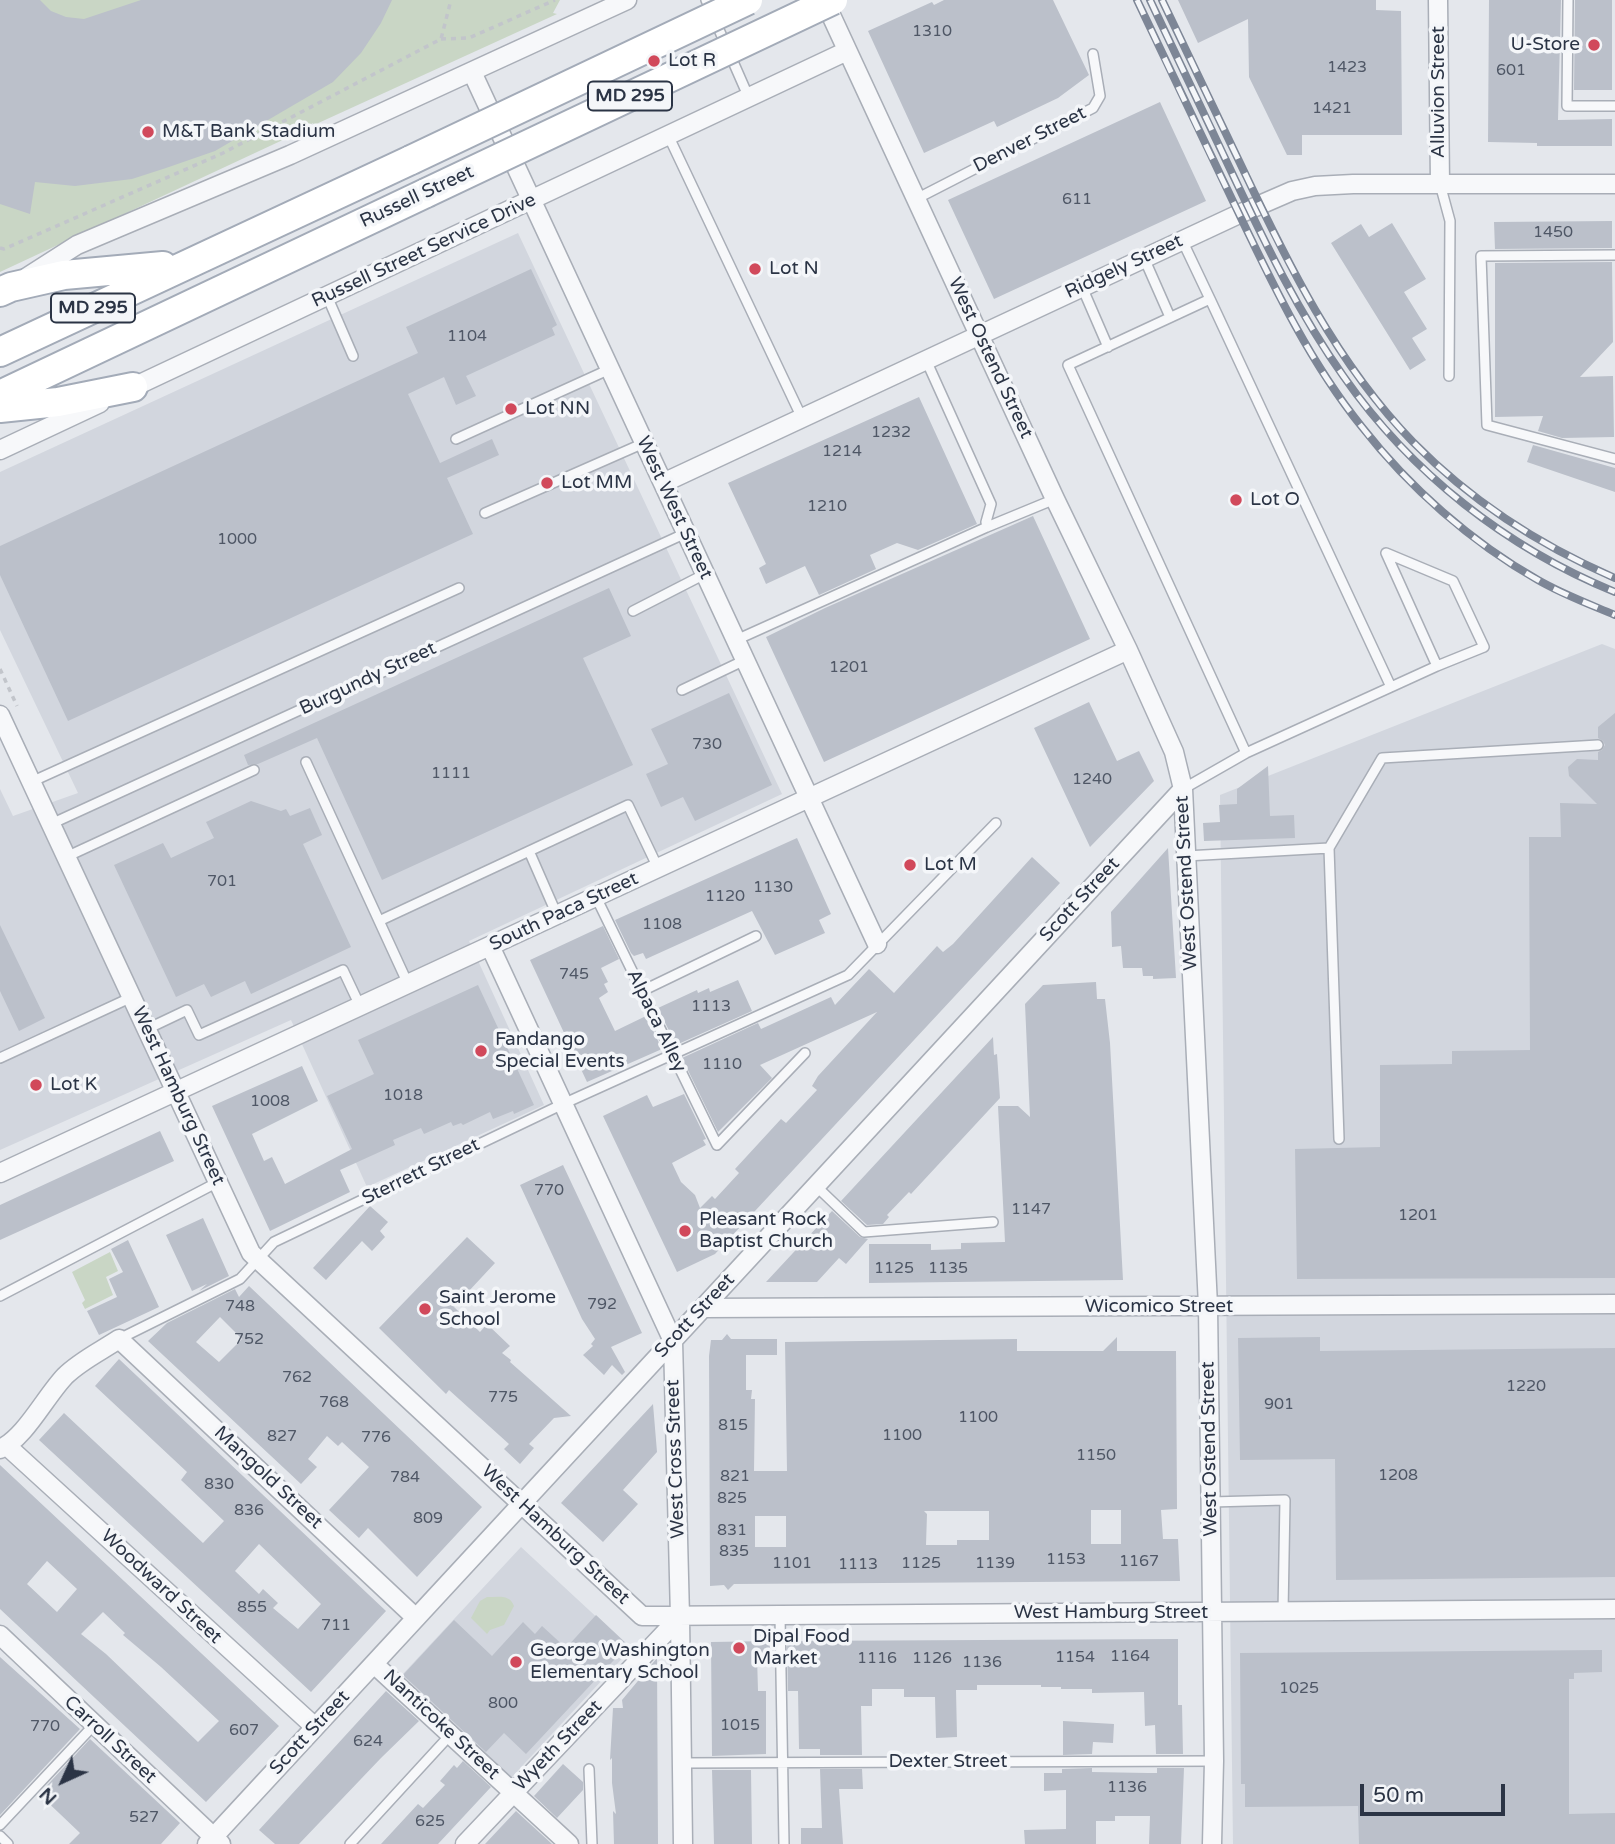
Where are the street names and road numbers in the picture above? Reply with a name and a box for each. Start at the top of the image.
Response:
street label: Alluvion Street [1428,26,1450,158]
road number: MD 295 [588,82,672,110]
street label: Denver Street [970,102,1090,178]
street label: Russell Street [357,161,477,233]
street label: Russell Street Service Drive [308,189,540,313]
street label: Ridgely Street [1062,230,1186,304]
street label: West Ostend Street [943,274,1037,442]
road number: MD 295 [51,294,135,322]
street label: West West Street [631,433,717,583]
street label: Burgundy Street [296,637,440,721]
street label: West Ostend Street [1171,795,1203,971]
street label: Scott Street [1035,853,1125,947]
street label: South Paca Street [486,868,642,956]
street label: Alpaca Alley [621,966,691,1076]
street label: West Hamburg Street [127,1003,229,1189]
street label: Sterrett Street [359,1134,483,1210]
street label: Scott Street [650,1269,740,1363]
street label: Wicomico Street [1085,1296,1233,1318]
street label: West Ostend Street [1197,1361,1223,1537]
street label: West Cross Street [662,1379,690,1539]
street label: Mangold Street [209,1422,327,1534]
street label: West Hamburg Street [476,1460,634,1610]
street label: Woodward Street [96,1525,226,1649]
street label: West Hamburg Street [1014,1602,1208,1624]
street label: Nanticoke Street [378,1665,504,1785]
street label: Scott Street [265,1686,355,1780]
street label: Carroll Street [59,1691,161,1789]
street label: Wyeth Street [509,1696,607,1796]
street label: Dexter Street [888,1751,1008,1773]

